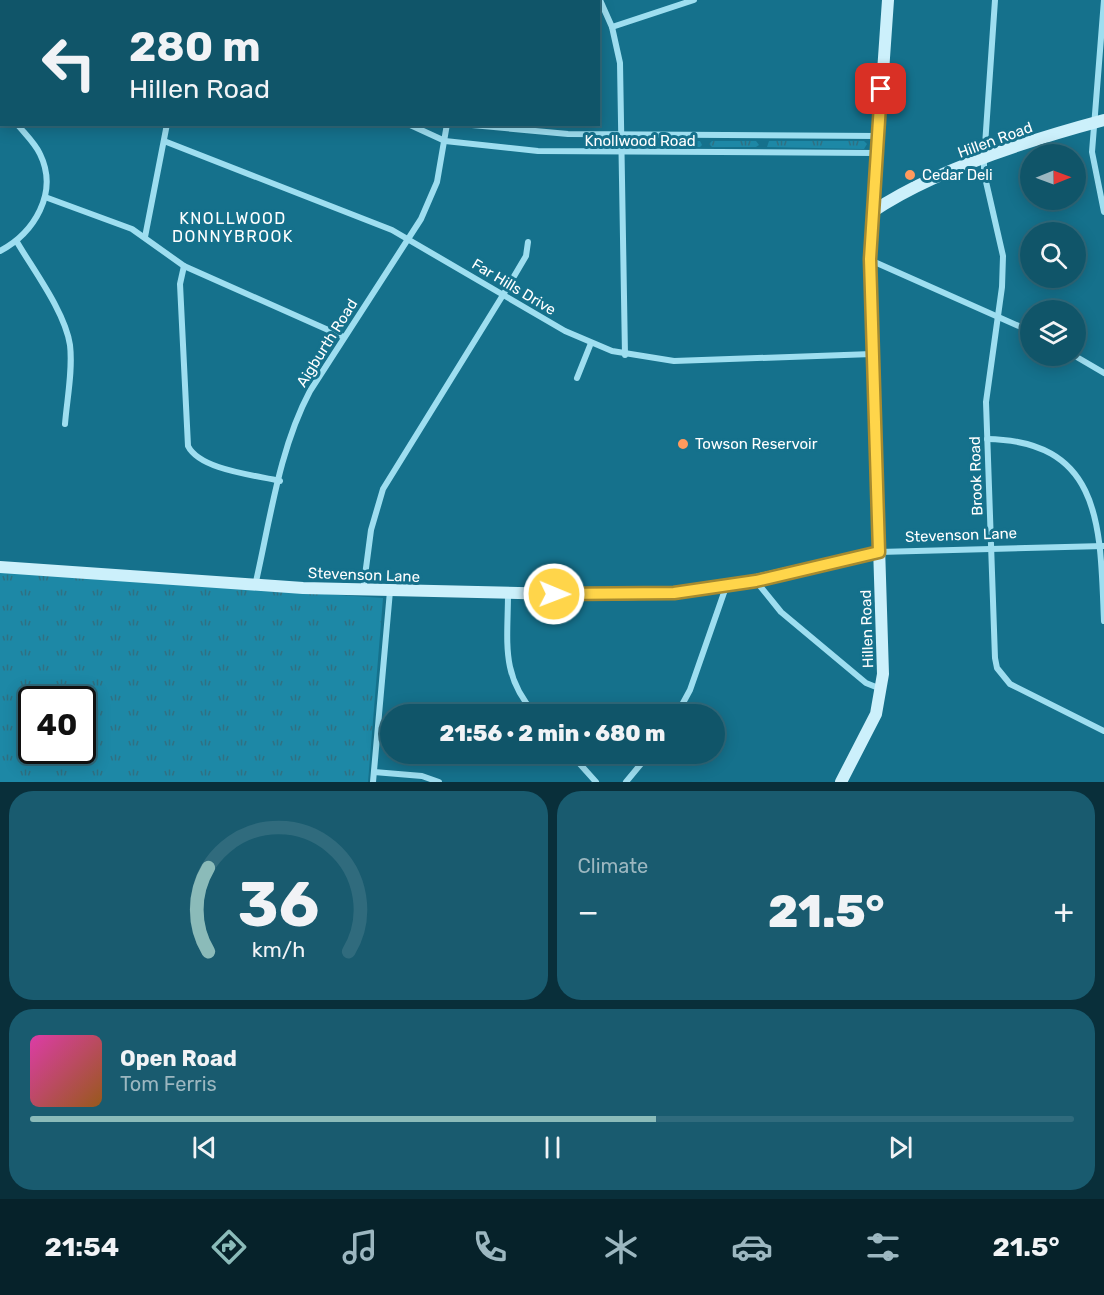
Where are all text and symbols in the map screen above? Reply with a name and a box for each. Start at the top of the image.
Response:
text: 280 m [129,22,261,72]
icon: left [30,24,108,102]
pin [855,63,906,114]
icon: arrive [864,72,897,105]
text: Hillen Road [129,73,270,105]
street label: Hillen Road [955,118,1035,162]
street label: Knollwood Road [584,132,696,150]
north arrow [1020,144,1086,210]
map controls [1020,144,1086,366]
place label: Cedar Deli [922,166,993,184]
marker: Cedar Deli [903,168,917,182]
district label: KNOLLWOOD DONNYBROOK [172,209,294,246]
button: search [1020,222,1086,288]
street label: Far Hills Drive [469,255,559,319]
street label: Aigburth Road [293,296,361,390]
button: layers [1020,300,1086,366]
place label: Towson Reservoir [695,435,818,453]
street label: Brook Road [966,436,986,516]
marker: Towson Reservoir [676,437,690,451]
street label: Stevenson Lane [905,524,1017,546]
position arrow [522,562,586,626]
street label: Stevenson Lane [308,564,420,586]
street label: Hillen Road [857,590,877,668]
speed limit sign: 40 [18,686,96,764]
text: 21:56 · 2 min · 680 m [440,720,665,747]
text: Climate [578,854,648,878]
text: 36 [237,868,319,942]
text: 21.5° [768,885,884,938]
text: − [578,892,599,931]
text: + [1053,892,1074,931]
text: km/h [251,938,305,963]
text: Open Road [120,1045,237,1072]
text: Tom Ferris [120,1072,217,1096]
icon: previous [188,1131,221,1164]
icon: pause [536,1131,569,1164]
icon: next [884,1131,917,1164]
icon: directions [208,1226,250,1268]
icon: music [339,1226,381,1268]
icon: phone [469,1226,511,1268]
icon: climate [600,1226,642,1268]
icon: car [731,1226,773,1268]
icon: filters [862,1226,904,1268]
text: 21:54 [44,1231,119,1263]
text: 21.5° [992,1231,1060,1263]

